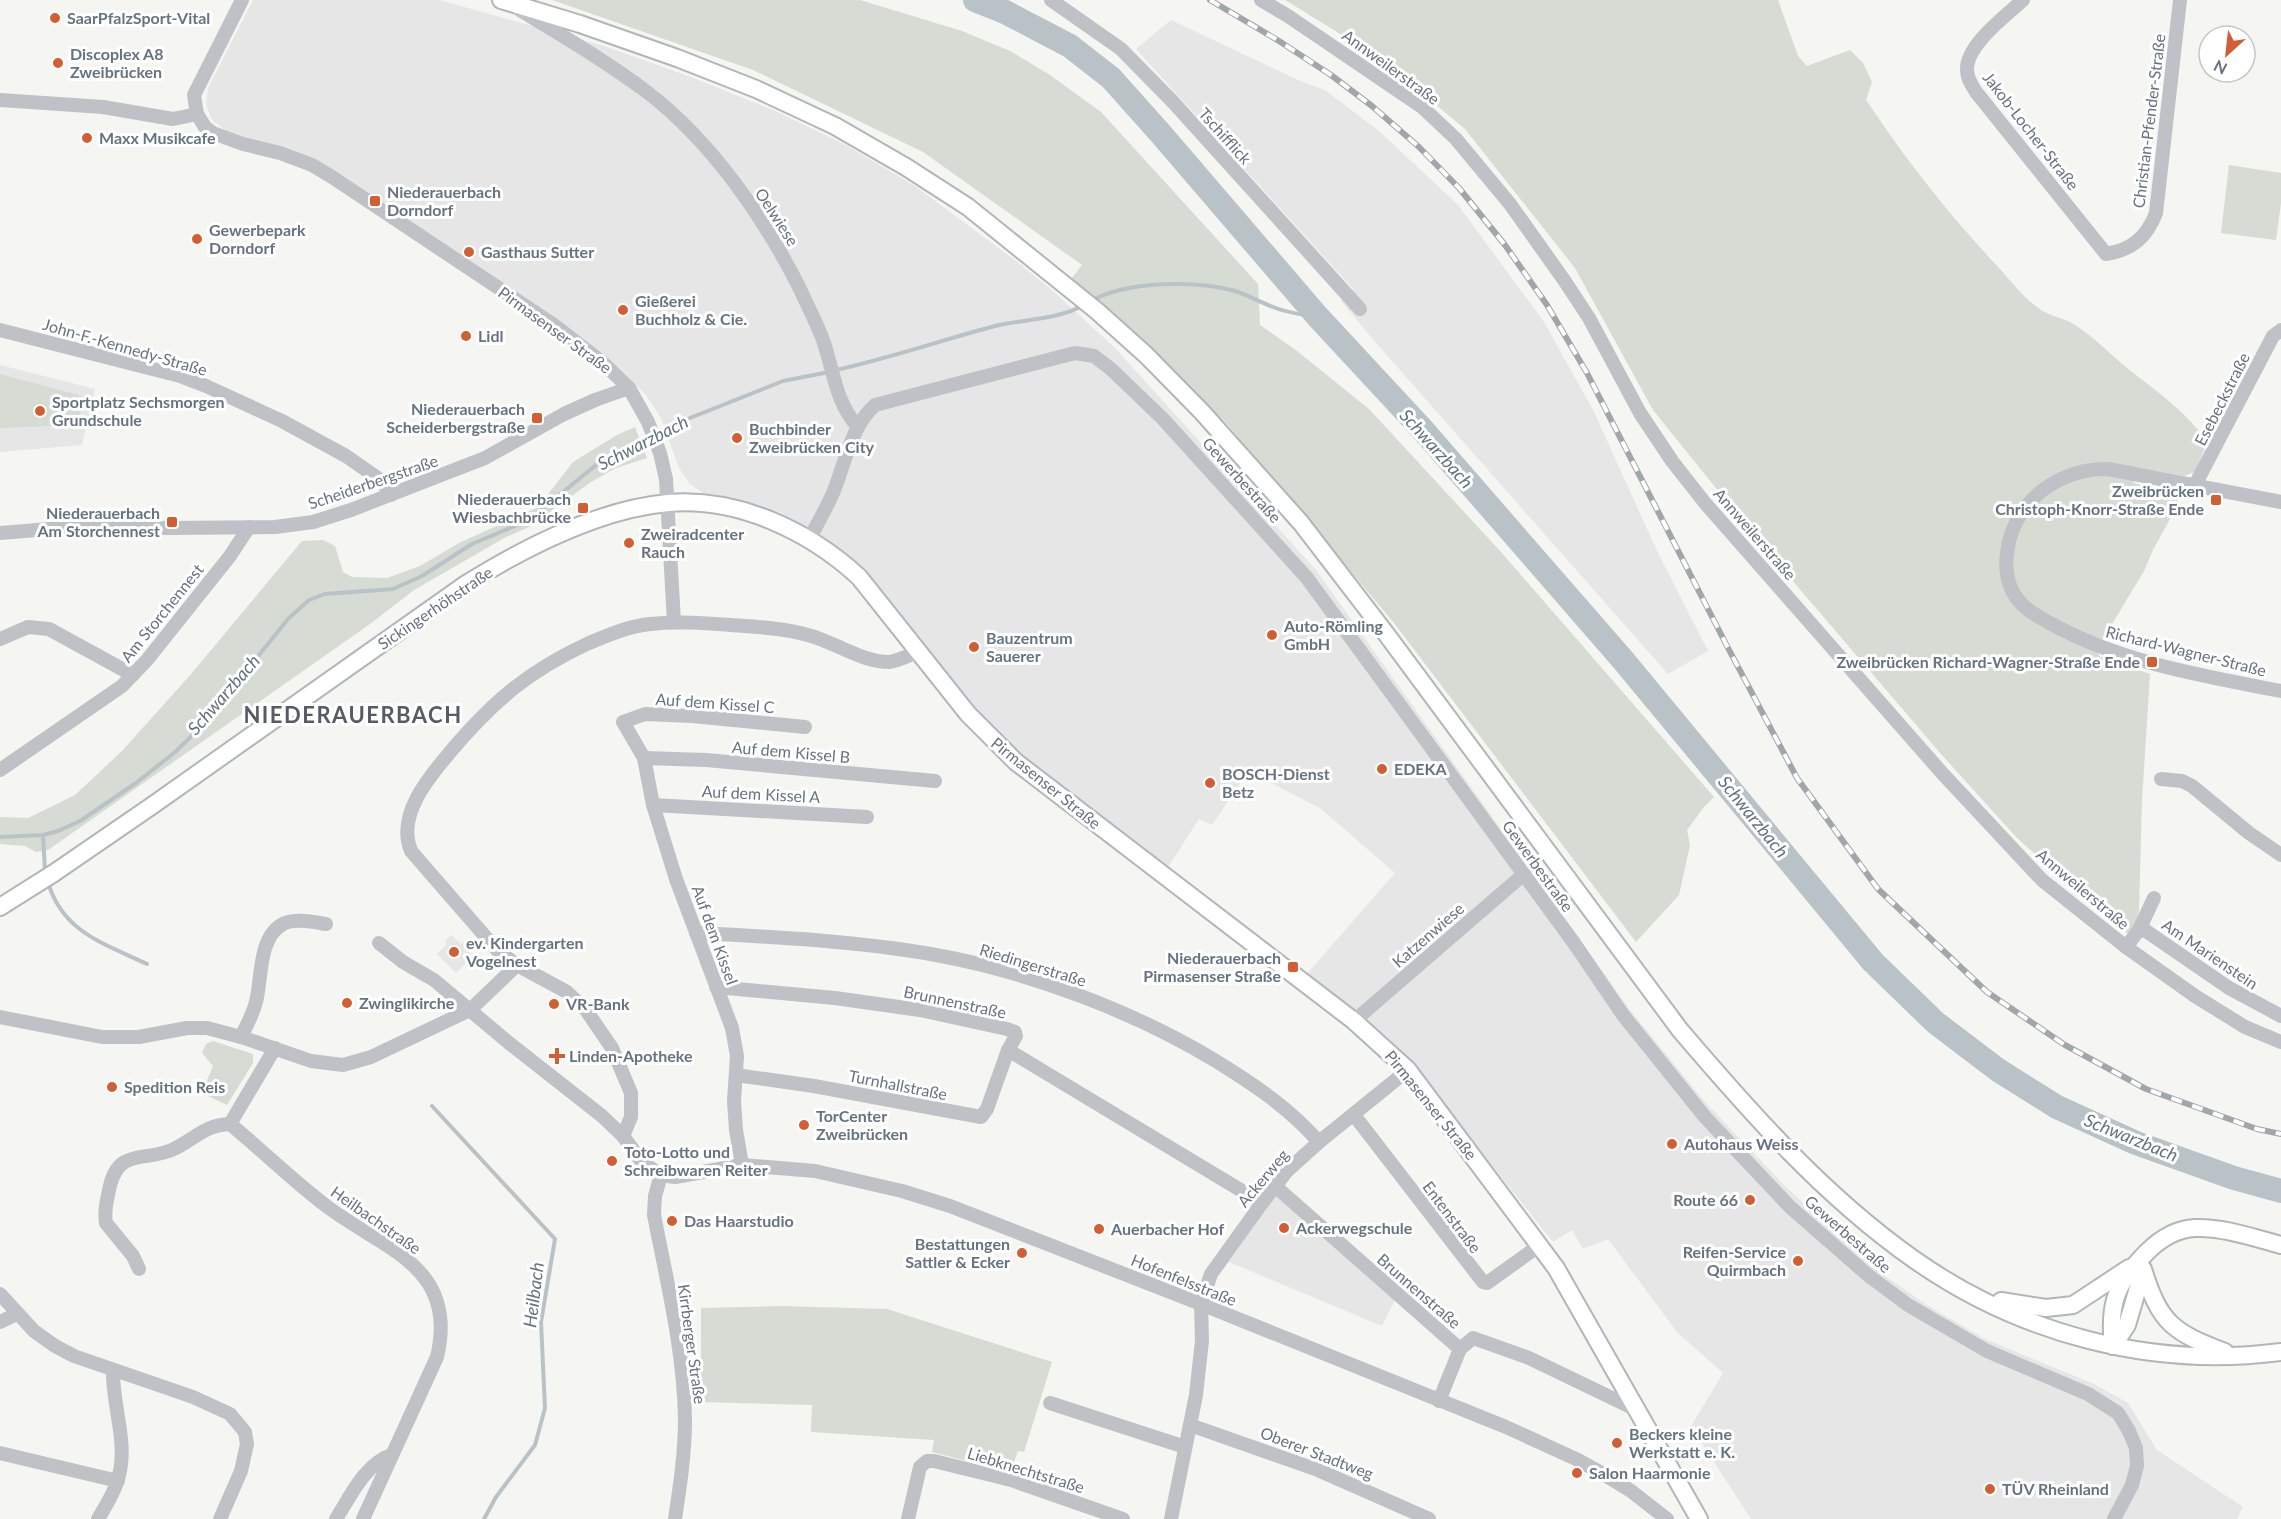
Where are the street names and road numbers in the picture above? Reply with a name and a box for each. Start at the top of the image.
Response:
street label: Annweilerstraße [1339,25,1444,108]
street label: Christian-Pfender-Straße [2128,33,2169,209]
street label: Jakob-Locher-Straße [1979,68,2083,194]
street label: Tschifflick [1195,104,1256,168]
street label: Oelwiese [752,184,803,249]
street label: Pirmasenser Straße [495,282,615,377]
street label: John-F.-Kennedy-Straße [41,314,209,379]
street label: Esebeckstraße [2190,349,2253,448]
street label: Gewerbestraße [1199,433,1286,526]
street label: Scheiderbergstraße [305,450,440,513]
street label: Annweilerstraße [1710,484,1800,583]
street label: Am Storchennest [116,560,207,666]
street label: Sickingerhöhstraße [374,562,496,653]
street label: Richard-Wagner-Straße [2104,621,2268,680]
street label: Auf dem Kissel C [655,689,775,716]
street label: Pirmasenser Straße [988,733,1105,832]
street label: Auf dem Kissel B [731,737,851,766]
street label: Auf dem Kissel A [701,781,821,806]
street label: Gewerbestraße [1499,816,1578,915]
street label: Annweilerstraße [2033,844,2134,933]
street label: Auf dem Kissel [689,883,742,987]
street label: Katzenwiese [1388,898,1467,971]
street label: Am Marienstein [2159,915,2262,993]
street label: Riedingerstraße [978,939,1089,990]
street label: Brunnenstraße [902,981,1008,1022]
street label: Pirmasenser Straße [1382,1046,1481,1163]
street label: Turnhallstraße [847,1066,949,1103]
street label: Ackerweg [1233,1145,1292,1210]
street label: Entenstraße [1419,1177,1486,1256]
street label: Heilbachstraße [328,1182,425,1258]
street label: Gewerbestraße [1801,1191,1895,1276]
street label: Brunnenstraße [1374,1249,1465,1332]
street label: Hofenfelsstraße [1129,1250,1240,1309]
street label: Kirrberger Straße [675,1283,710,1405]
street label: Oberer Stadtweg [1258,1422,1376,1483]
street label: Liebknechtstraße [965,1443,1087,1496]

